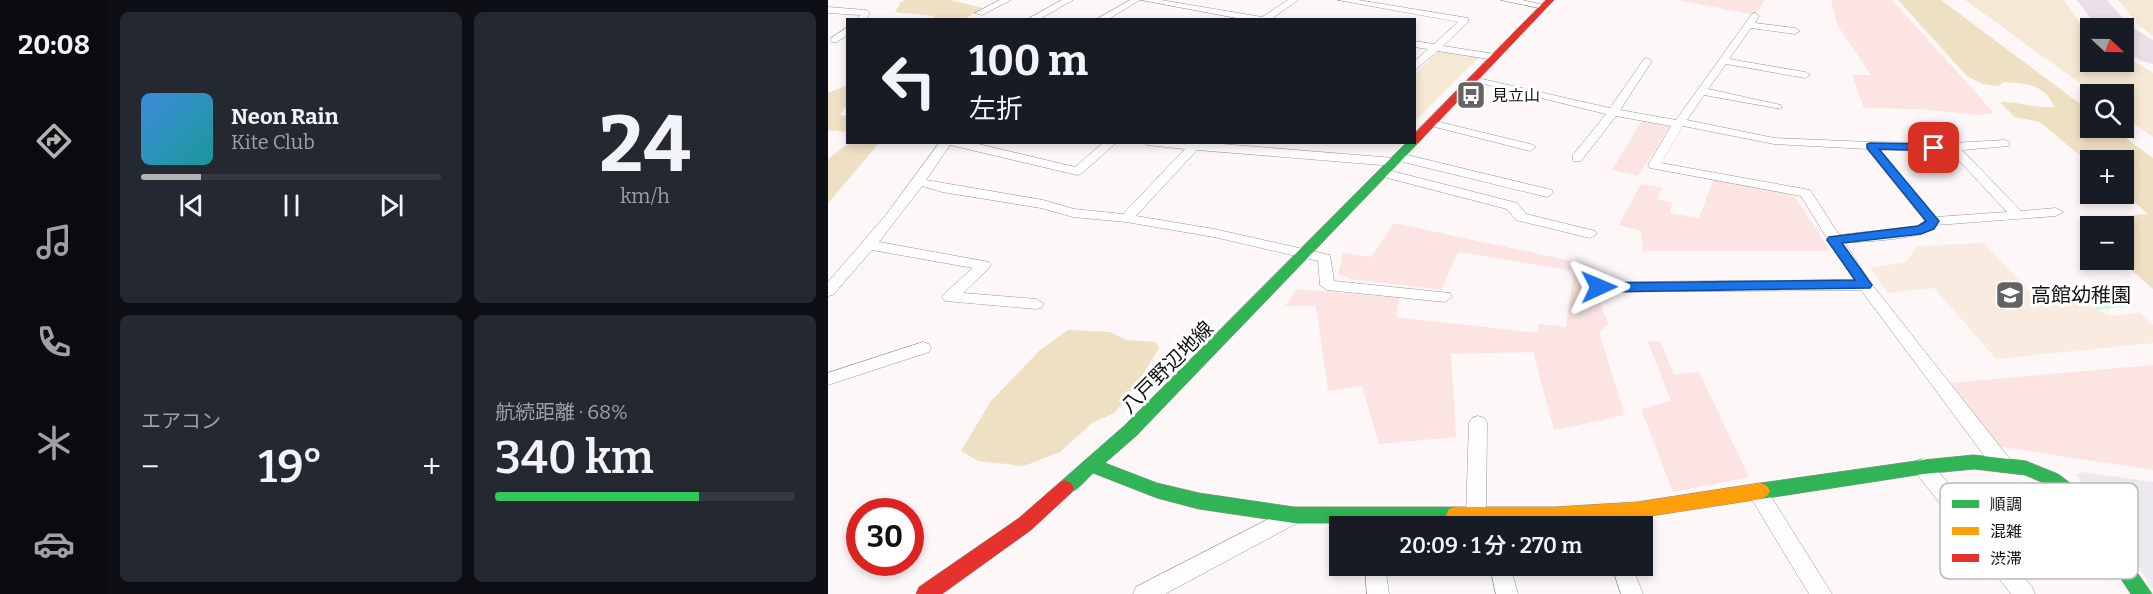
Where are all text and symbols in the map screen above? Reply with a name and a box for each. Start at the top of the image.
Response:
north arrow [2080,18,2134,72]
map controls [2080,18,2134,270]
text: 20:08 [18,29,90,61]
text: 100 m [969,36,1088,86]
icon: left [870,42,948,120]
bus stop icon: 見立山 [1455,79,1487,111]
button: search [2080,84,2134,138]
place label: 見立山 [1492,86,1540,105]
text: 左折 [969,93,1023,125]
text: 24 [599,98,691,192]
text: Neon Rain [231,103,339,130]
icon: directions [33,120,75,162]
pin [1908,122,1959,173]
text: Kite Club [231,130,315,154]
icon: arrive [1917,131,1950,164]
button: + [2080,150,2134,204]
text: km/h [620,184,670,208]
icon: previous [175,189,208,222]
icon: pause [275,189,308,222]
icon: next [375,189,408,222]
button: − [2080,216,2134,270]
icon: music [33,221,75,263]
position arrow [1567,255,1631,319]
school or university icon: 高館幼稚園 [1994,279,2026,311]
place label: 高館幼稚園 [2031,283,2131,307]
street label: 八戸野辺地線 [1116,316,1218,418]
icon: phone [33,321,75,363]
text: 航続距離 · 68% [495,400,628,424]
text: エアコン [141,409,221,433]
icon: climate [33,422,75,464]
text: 340 km [495,431,654,485]
text: 19° [258,440,323,494]
text: − [141,447,159,487]
text: + [422,447,441,487]
legend [1940,483,2138,579]
text: 順調 [1990,495,2022,514]
speed limit sign: 30 [846,498,924,576]
text: 混雑 [1990,522,2022,541]
icon: car [33,523,75,565]
text: 20:09 · 1 分 · 270 m [1400,532,1582,559]
text: 渋滞 [1990,549,2022,568]

